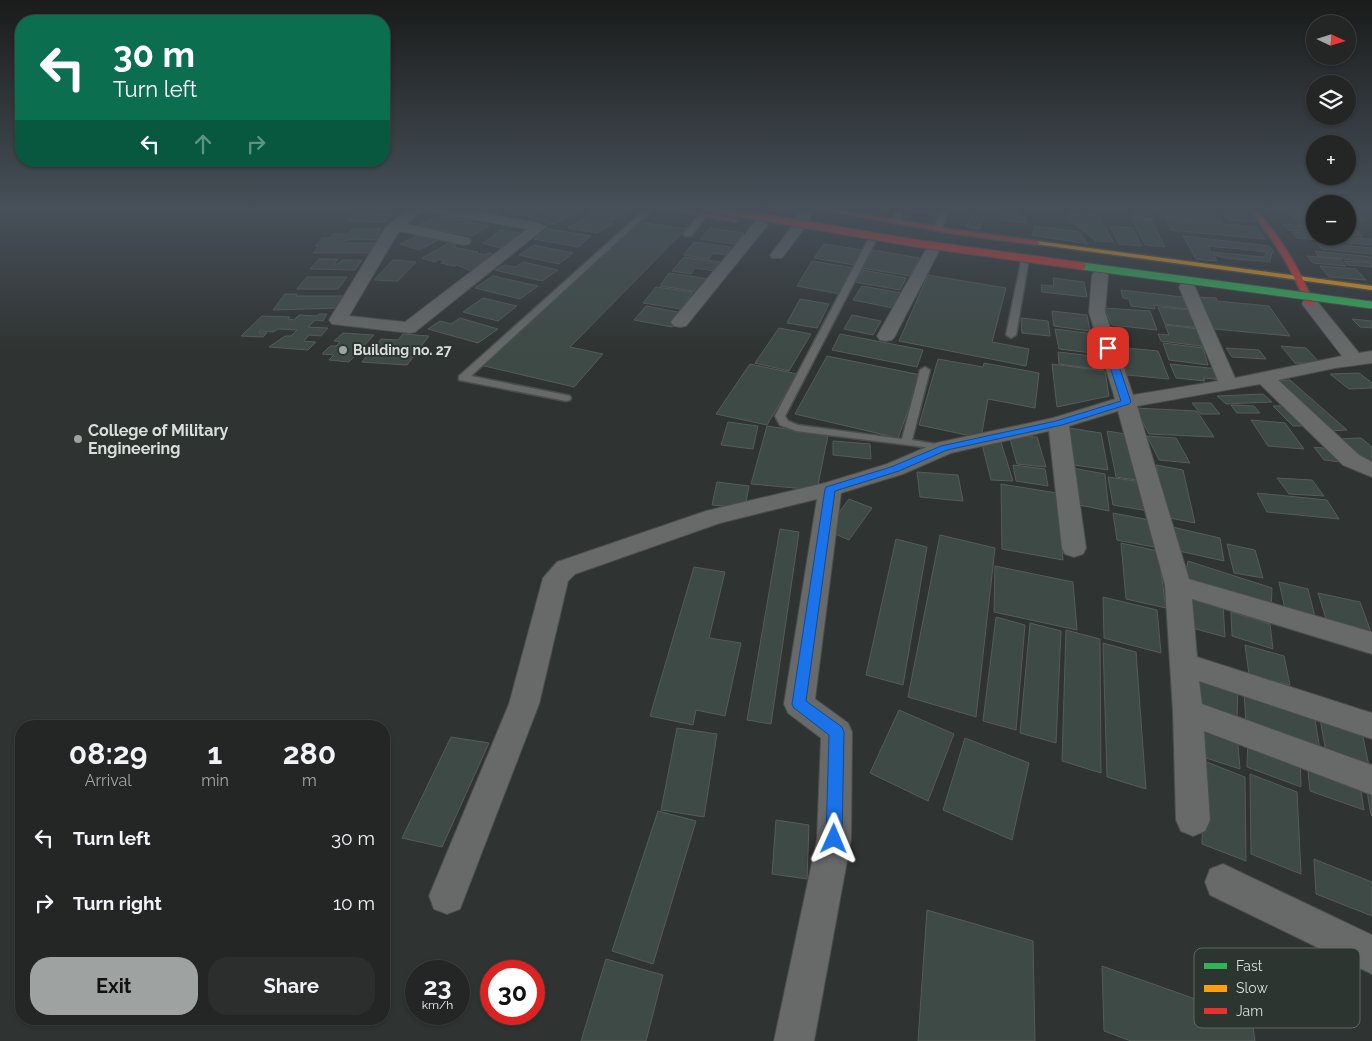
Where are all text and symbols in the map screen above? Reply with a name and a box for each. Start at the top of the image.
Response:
north arrow [1306,15,1356,65]
map controls [1306,15,1356,245]
text: 30 m [113,34,195,75]
icon: left [30,35,95,100]
button: layers [1306,75,1356,125]
text: Turn left [113,76,197,102]
icon: left [136,130,164,158]
icon: ahead [189,130,217,158]
icon: right [242,130,270,158]
button: + [1306,135,1356,185]
button: − [1306,195,1356,245]
pin [1087,327,1129,369]
icon: arrive [1094,334,1122,362]
place label: Building no. 27 [353,342,452,358]
marker: Building no. 27 [337,344,349,356]
place label: College of Military Engineering [88,421,229,458]
marker: College of Military Engineering [72,433,84,445]
text: 08:29 [69,736,147,771]
text: 1 [208,736,222,771]
text: 280 [283,736,336,771]
text: Arrival [85,771,132,790]
text: min [201,771,229,790]
text: m [302,771,317,790]
position arrow [807,812,859,864]
icon: left [30,824,58,852]
text: Turn left [73,827,150,849]
text: 30 m [331,827,375,849]
icon: right [30,889,58,917]
text: Turn right [73,892,162,914]
text: 10 m [333,892,375,914]
legend [1194,948,1360,1028]
button: Exit [30,957,198,1015]
button: Share [208,957,375,1015]
text: Fast [1236,958,1263,974]
speed limit sign: 30 [480,960,545,1025]
text: 23 [423,971,452,1001]
text: Slow [1236,980,1268,996]
text: km/h [422,998,453,1012]
text: Jam [1236,1003,1263,1019]

